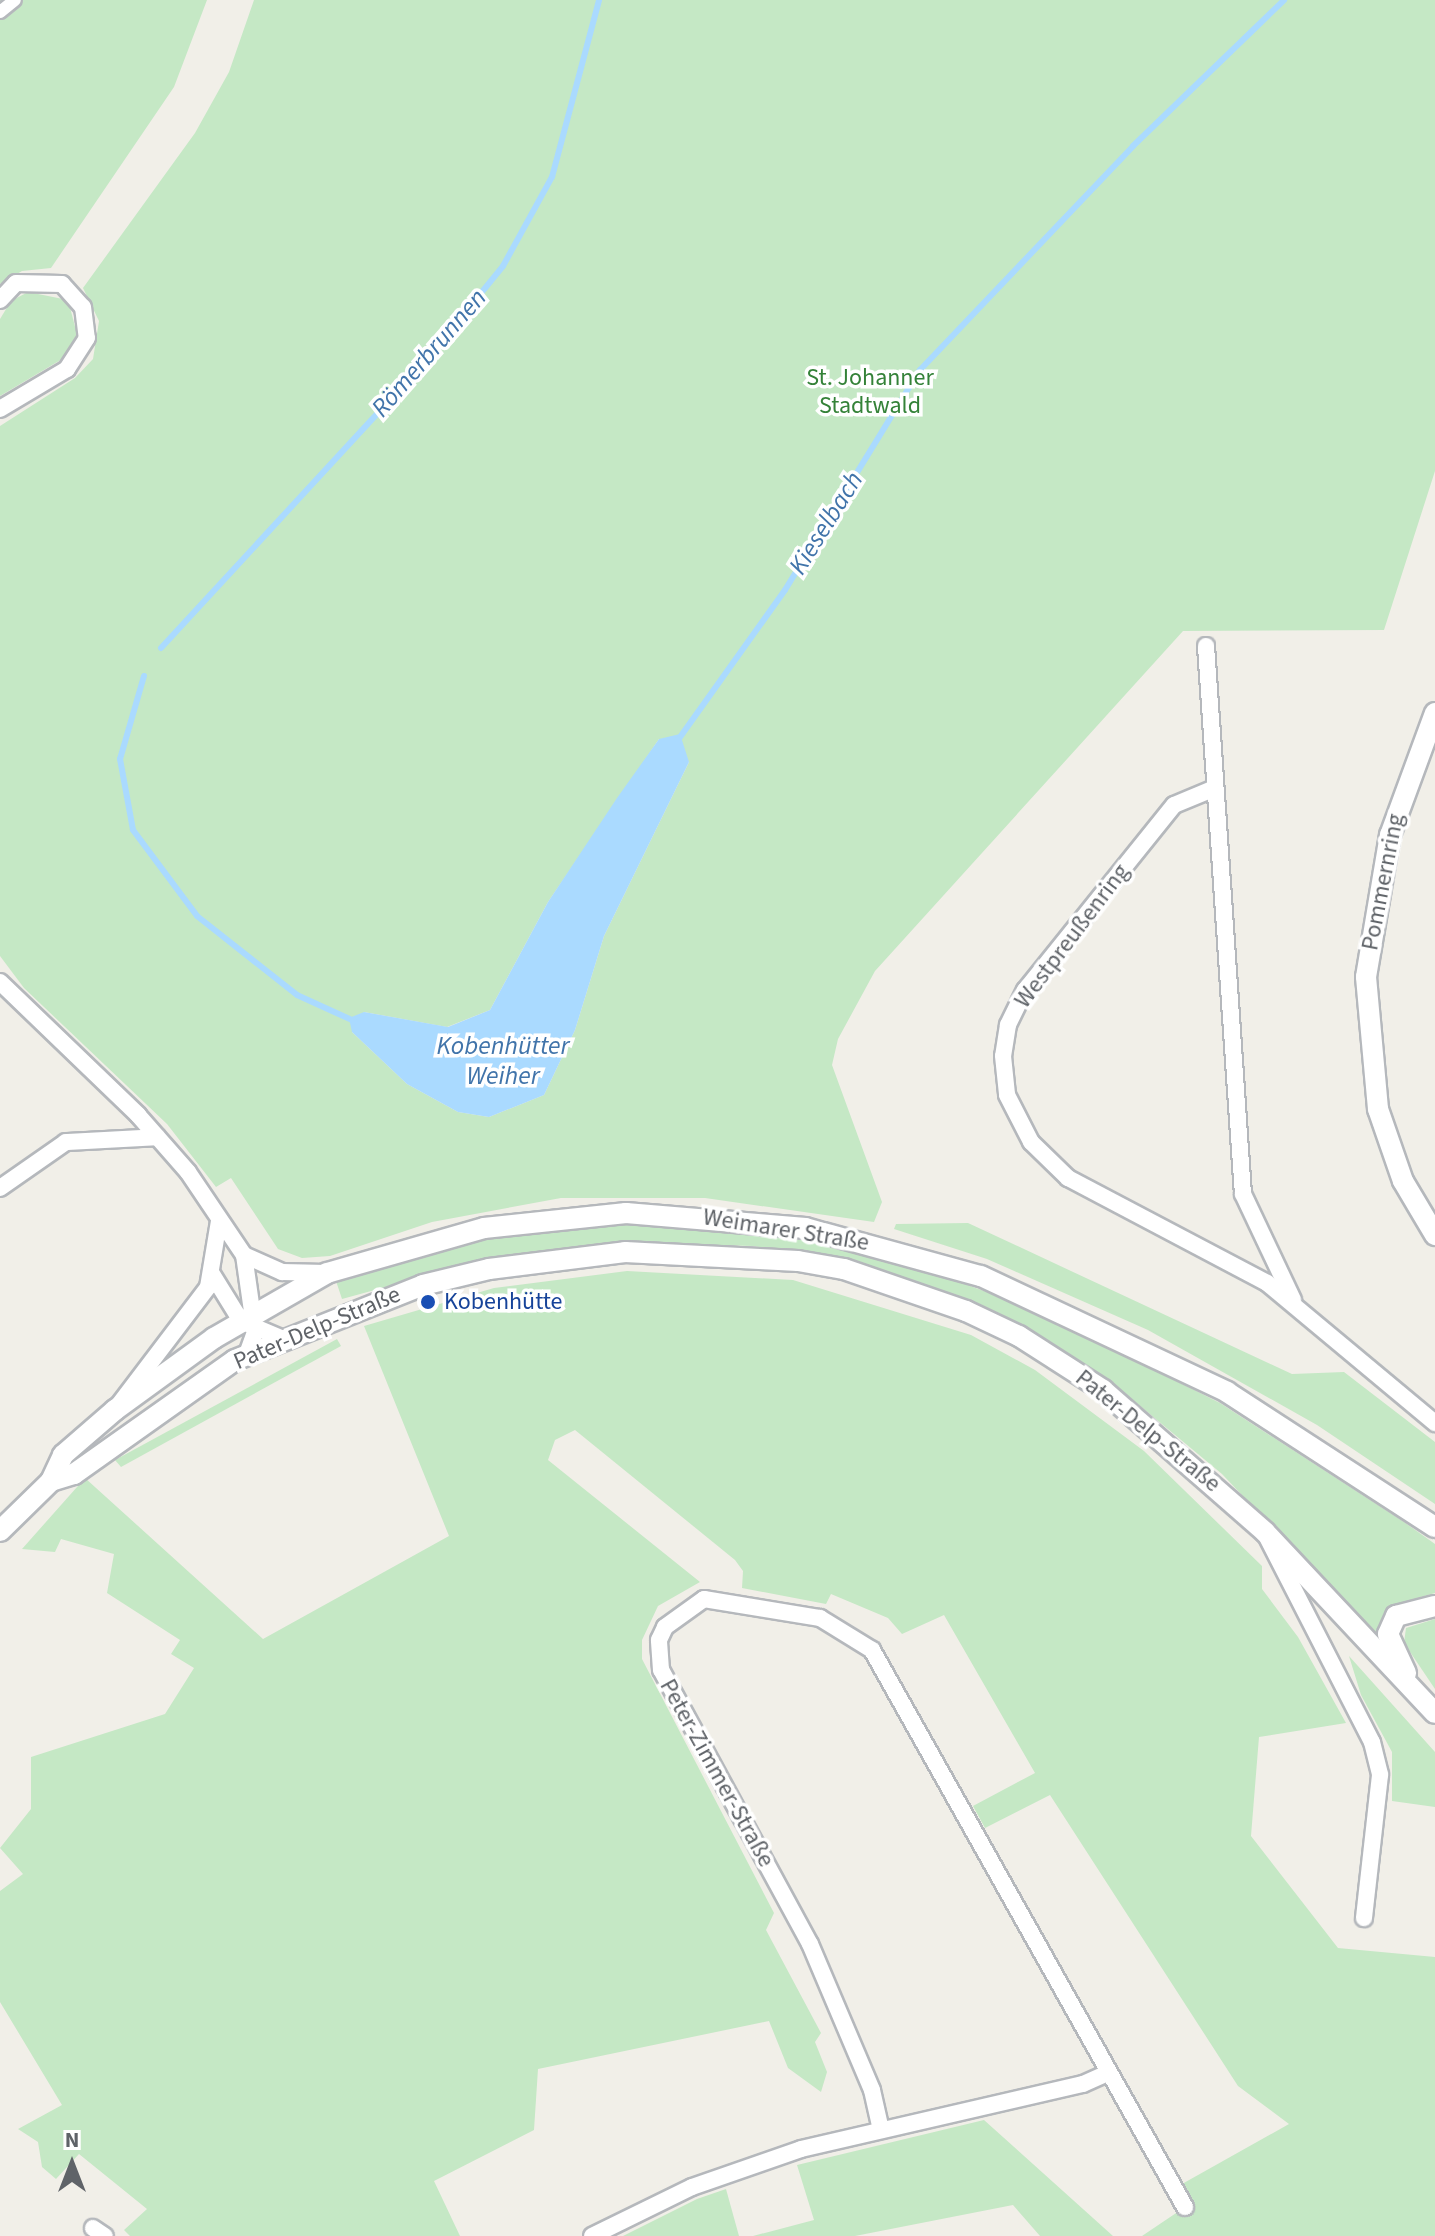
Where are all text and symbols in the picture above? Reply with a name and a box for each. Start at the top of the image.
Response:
water label: Römerbrunnen [365,283,493,423]
park label: St. Johanner Stadtwald [806,364,934,420]
water label: Kieselbach [782,466,870,580]
street label: Pommernring [1356,811,1410,953]
street label: Westpreußenring [1008,858,1136,1014]
water label: Kobenhütter Weiher [437,1030,569,1092]
street label: Weimarer Straße [701,1203,871,1257]
street label: Pater-Delp-Straße [229,1280,405,1376]
place label: Kobenhütte [444,1288,562,1316]
marker: Kobenhütte [419,1293,437,1311]
street label: Pater-Delp-Straße [1070,1364,1226,1498]
street label: Peter-Zimmer-Straße [653,1674,781,1872]
north arrow [32,2124,112,2204]
text: N [65,2124,79,2156]

